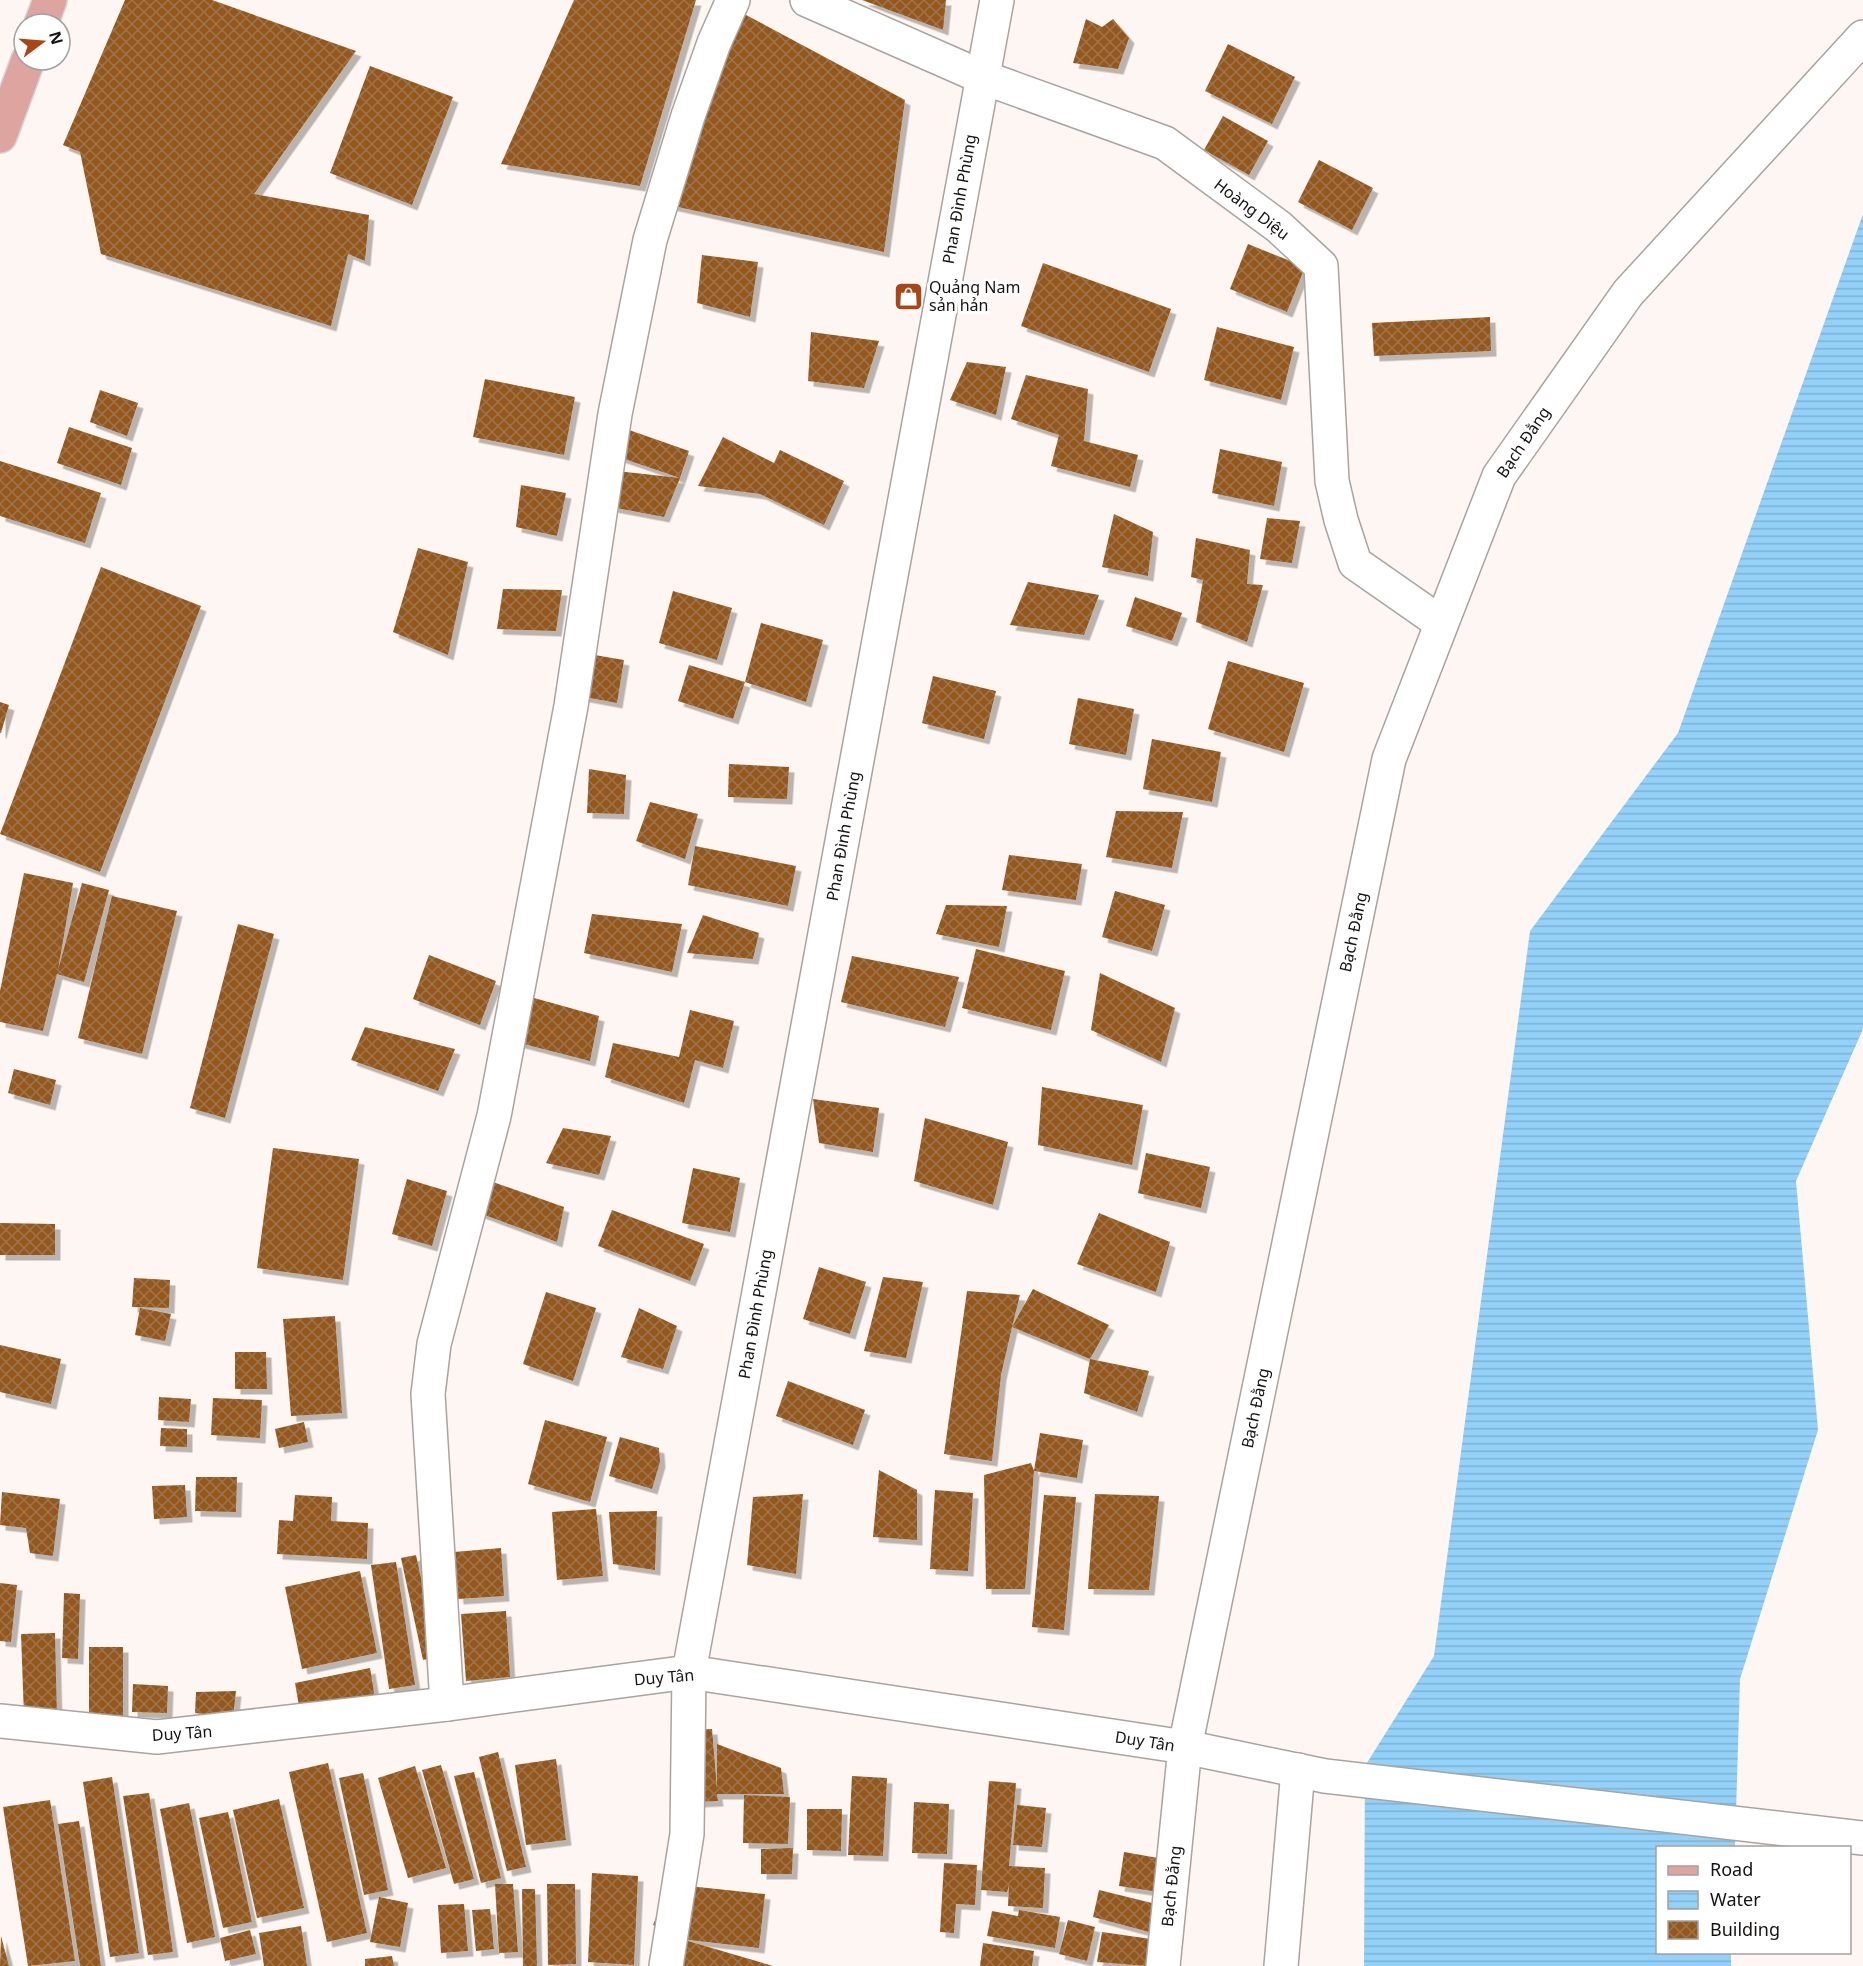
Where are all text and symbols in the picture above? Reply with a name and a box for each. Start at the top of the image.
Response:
north arrow [12,12,72,72]
text: N [44,29,69,47]
street label: Phan Đình Phùng [937,132,981,266]
street label: Hoàng Diệu [1210,173,1294,245]
place label: Quảng Nam sản hản [929,276,1020,316]
shop icon: Quảng Nam sản hản [892,280,924,312]
street label: Bạch Đằng [1491,402,1555,482]
street label: Phan Đình Phùng [821,769,865,903]
street label: Bạch Đằng [1334,890,1372,974]
street label: Phan Đình Phùng [733,1247,777,1381]
street label: Bạch Đằng [1236,1366,1274,1450]
street label: Duy Tân [633,1663,695,1691]
street label: Duy Tân [151,1720,213,1746]
street label: Duy Tân [1113,1725,1177,1757]
street label: Bạch Đằng [1156,1844,1186,1928]
legend [1656,1846,1851,1954]
text: Road [1710,1857,1753,1881]
text: Water [1710,1887,1761,1911]
text: Building [1710,1917,1780,1941]

